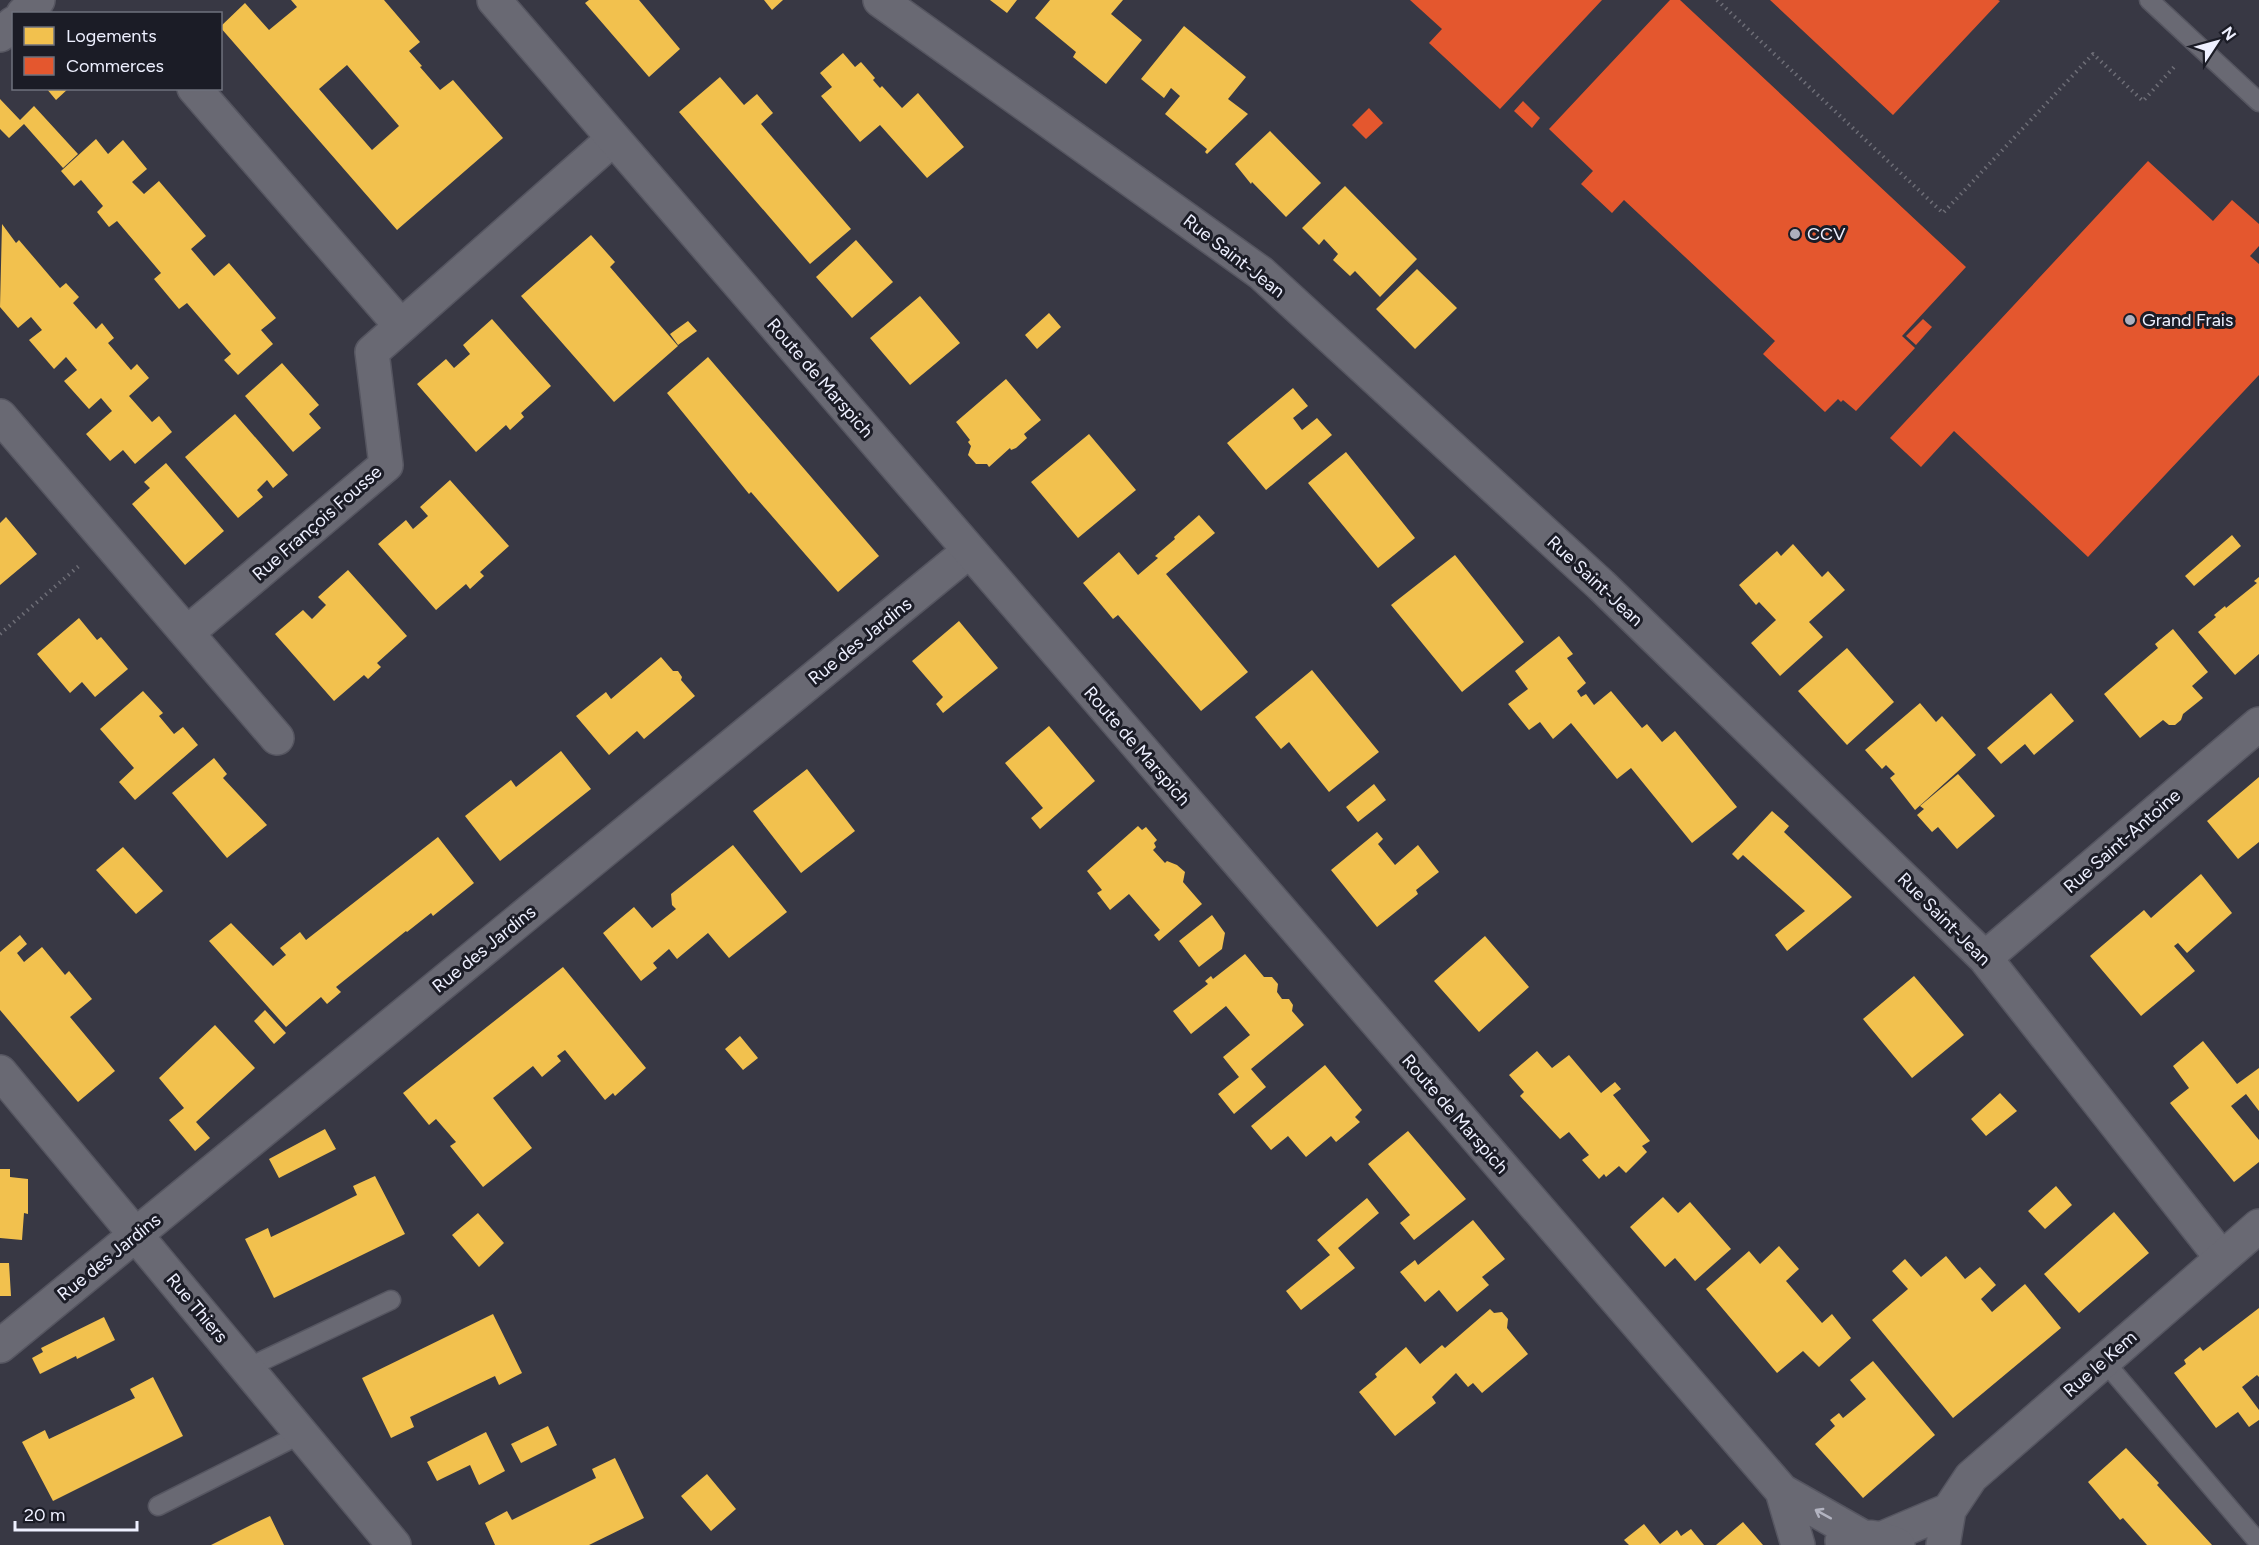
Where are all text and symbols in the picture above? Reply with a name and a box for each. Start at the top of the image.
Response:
legend [12,12,222,90]
north arrow [2187,12,2247,72]
text: N [2217,23,2240,44]
text: Logements [66,25,157,47]
text: Commerces [66,55,164,77]
street label: Rue Saint-Jean [1179,210,1289,302]
place label: CCV [1807,223,1846,245]
marker: CCV [1788,227,1802,241]
place label: Grand Frais [2142,309,2233,331]
marker: Grand Frais [2123,313,2137,327]
street label: Route de Marspich [762,314,878,442]
street label: Rue François Fousse [248,461,386,585]
street label: Rue Saint-Jean [1543,531,1647,631]
street label: Rue des Jardins [804,593,916,689]
street label: Route de Marspich [1079,682,1195,810]
street label: Rue Saint-Antoine [2059,784,2185,898]
street label: Rue Saint-Jean [1893,868,1995,970]
street label: Rue des Jardins [428,901,540,997]
street label: Route de Marspich [1397,1050,1513,1178]
street label: Rue des Jardins [53,1209,165,1305]
street label: Rue Thiers [162,1269,232,1347]
street label: Rue le Kem [2059,1326,2141,1402]
scale bar [15,1494,136,1532]
text: 20 m [24,1504,65,1526]
one-way arrow [1814,1508,1832,1519]

